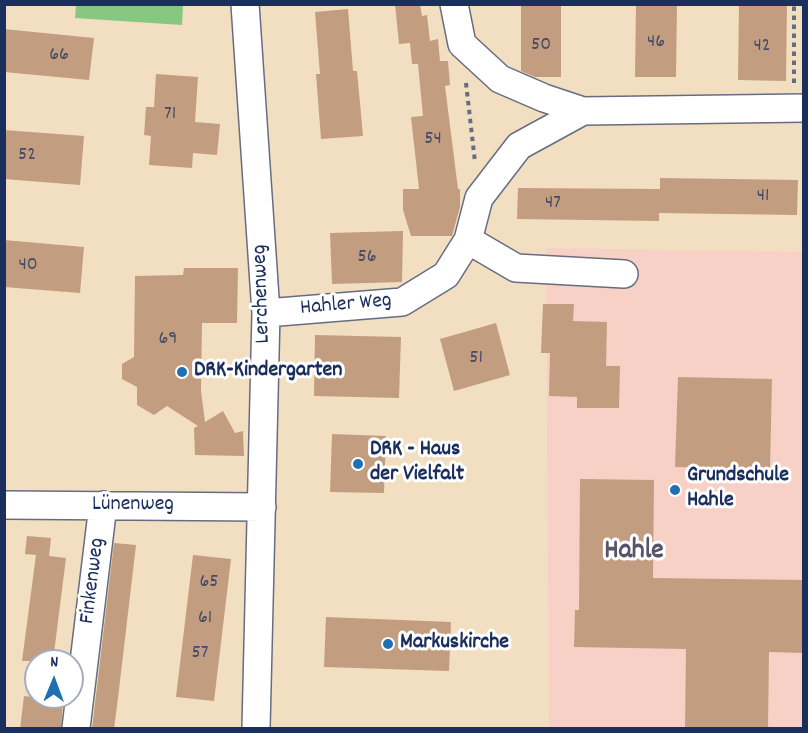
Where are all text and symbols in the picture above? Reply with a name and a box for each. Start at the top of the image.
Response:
house number: 46 [647,31,665,55]
house number: 50 [531,34,551,58]
house number: 42 [753,35,771,59]
house number: 66 [49,44,69,68]
house number: 71 [164,103,176,127]
house number: 54 [424,128,442,152]
house number: 52 [18,144,36,168]
house number: 41 [757,185,769,209]
house number: 47 [545,192,561,216]
street label: Lerchenweg [248,244,278,344]
house number: 56 [357,246,377,270]
house number: 40 [18,254,38,278]
street label: Hahler Weg [299,289,393,323]
house number: 69 [159,328,177,352]
house number: 51 [469,347,483,371]
place label: DRK-Kindergarten [194,359,342,385]
marker: DRK-Kindergarten [175,365,189,379]
place label: DRK - Haus der Vielfalt [370,438,464,490]
marker: DRK - Haus der Vielfalt [351,457,365,471]
place label: Grundschule Hahle [687,464,789,516]
marker: Grundschule Hahle [668,483,682,497]
street label: Lünenweg [92,493,174,519]
district label: Hahle [604,536,664,570]
street label: Finkenweg [76,537,112,625]
house number: 65 [199,571,219,595]
house number: 61 [198,607,212,631]
place label: Markuskirche [400,631,509,657]
marker: Markuskirche [381,637,395,651]
house number: 57 [192,642,208,666]
north arrow [24,649,84,709]
text: N [50,651,58,674]

